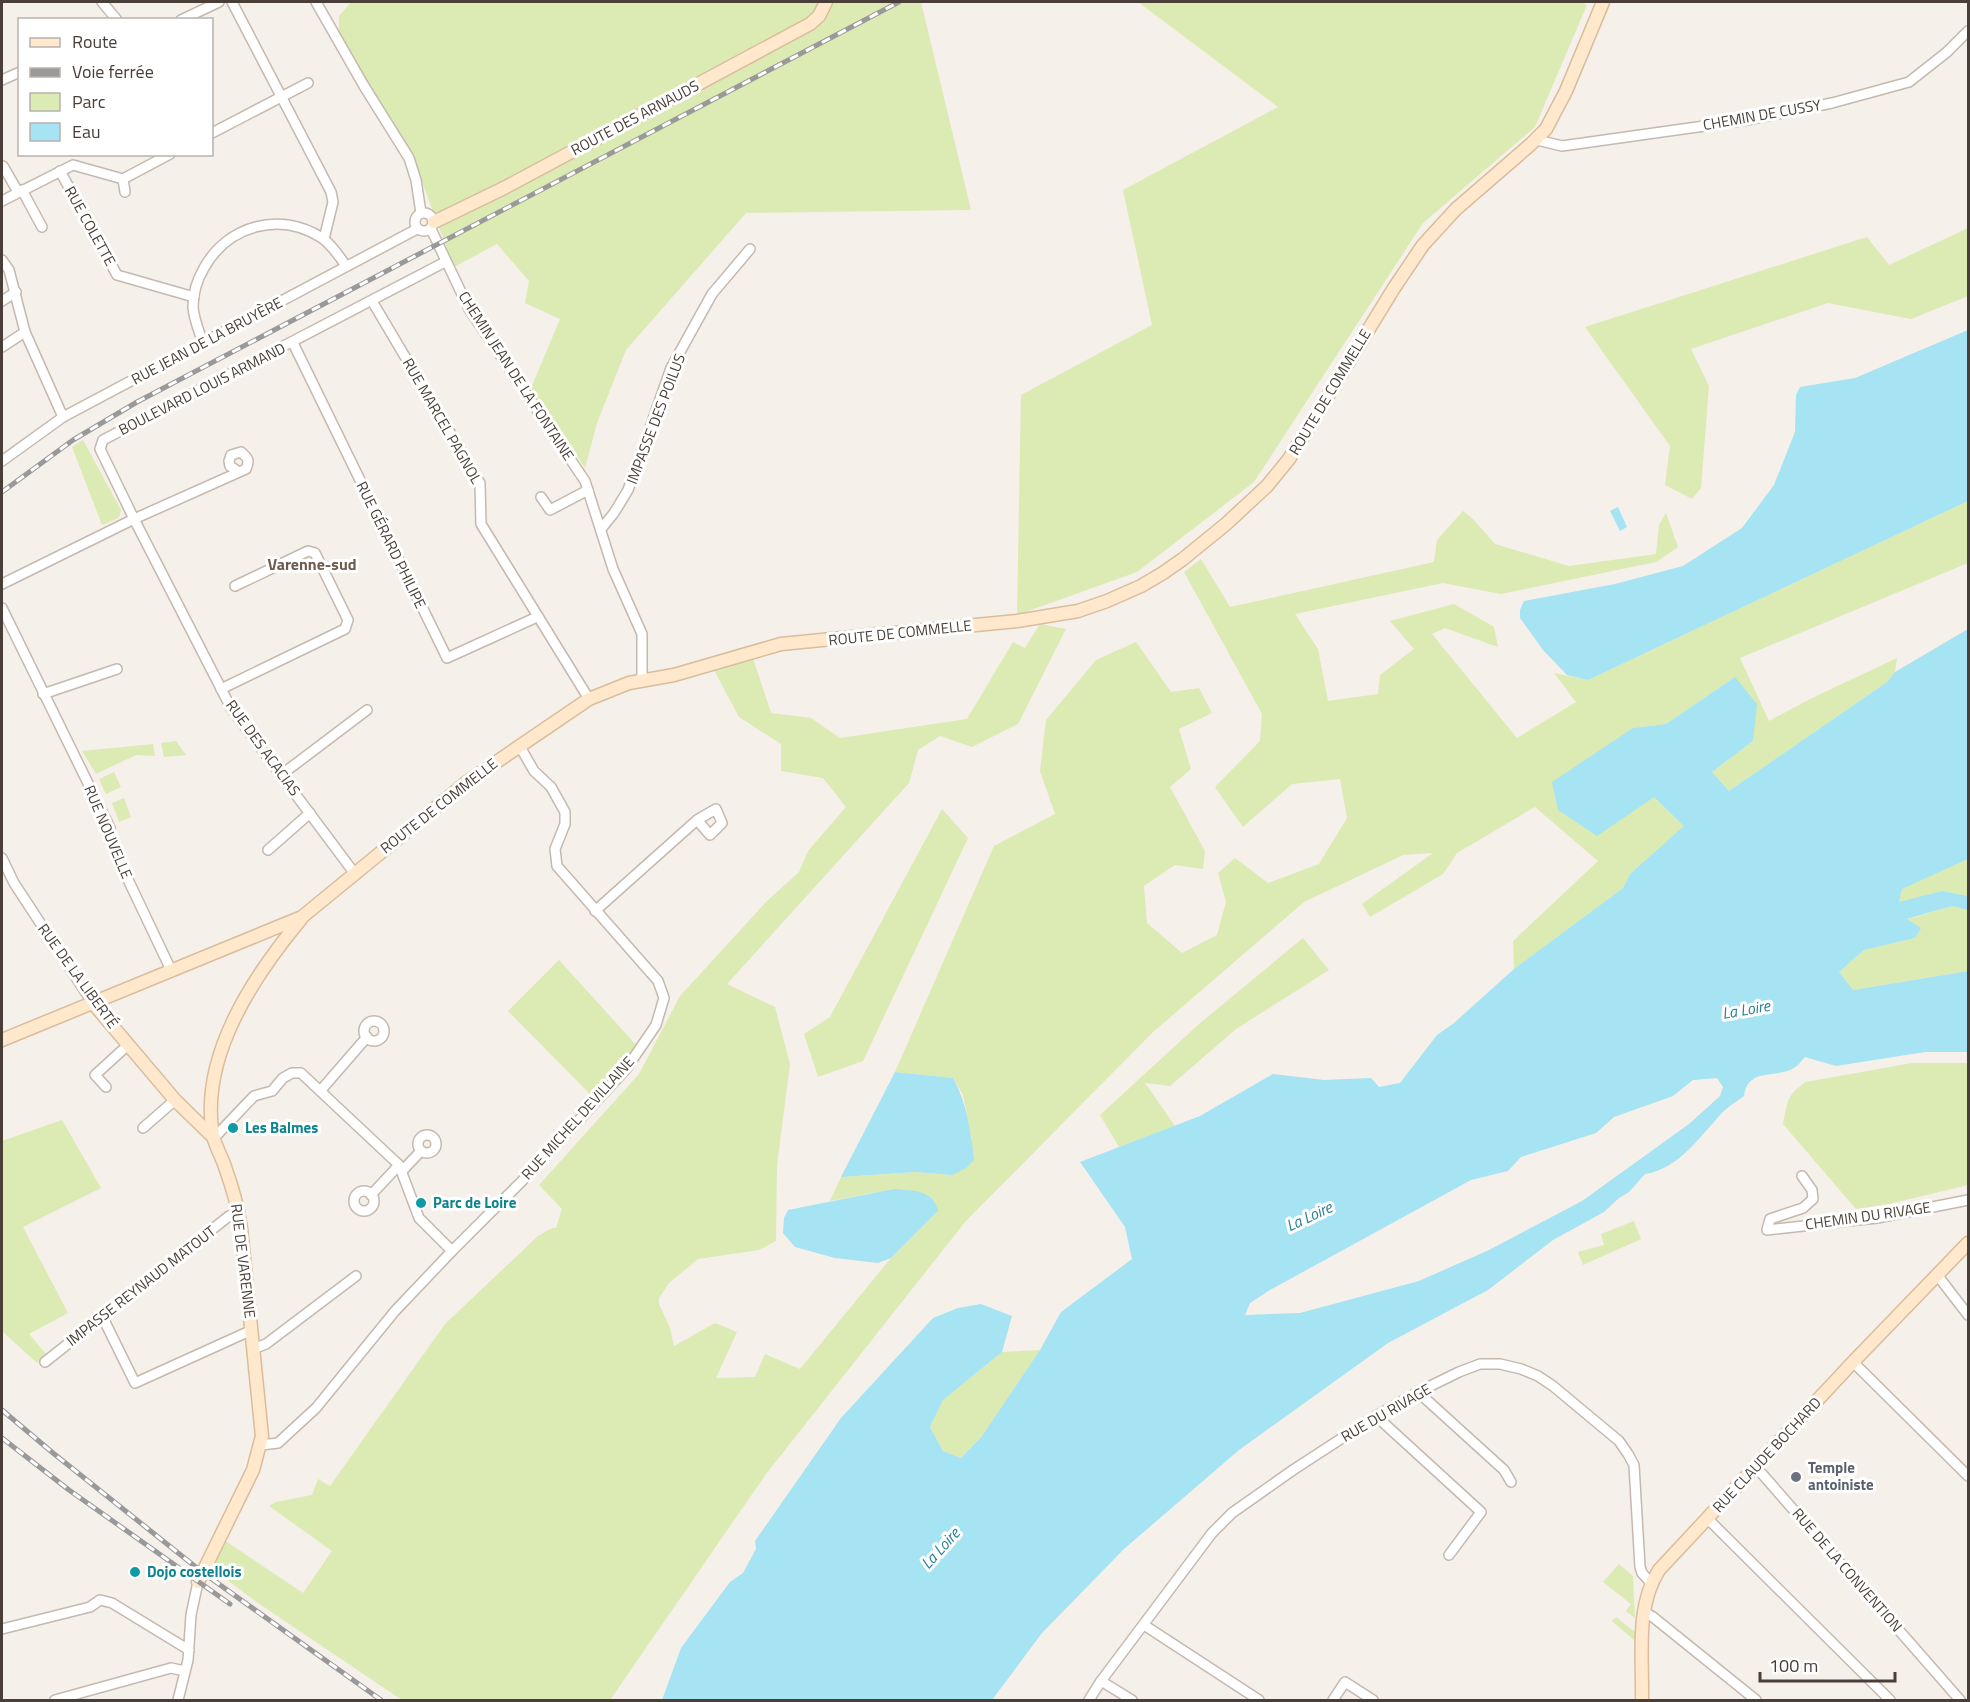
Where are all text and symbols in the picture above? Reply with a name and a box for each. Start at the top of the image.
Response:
legend [18,18,213,156]
text: Route [72,28,117,55]
text: Voie ferrée [72,58,154,85]
street label: ROUTE DES ARNAUDS [567,74,703,161]
text: Parc [72,88,106,115]
street label: CHEMIN DE CUSSY [1701,93,1823,136]
text: Eau [72,118,101,145]
street label: RUE COLETTE [59,182,122,270]
street label: CHEMIN JEAN DE LA FONTAINE [453,286,580,465]
street label: RUE JEAN DE LA BRUYÈRE [127,291,286,390]
street label: ROUTE DE COMMELLE [1283,324,1376,459]
street label: BOULEVARD LOUIS ARMAND [114,336,289,441]
street label: IMPASSE DES POILUS [620,350,691,487]
street label: RUE MARCEL PAGNOL [397,354,488,488]
street label: RUE GÉRARD PHILIPE [351,477,432,612]
district label: Varenne-sud [267,552,357,576]
street label: ROUTE DE COMMELLE [827,614,973,651]
street label: RUE DES ACACIAS [220,695,306,801]
street label: ROUTE DE COMMELLE [375,752,502,859]
street label: RUE NOUVELLE [78,781,139,882]
street label: RUE DE LA LIBERTÉ [32,918,124,1033]
water label: La Loire [1720,993,1774,1025]
street label: RUE MICHEL DEVILLAINE [516,1051,640,1185]
place label: Les Balmes [245,1116,318,1139]
marker: Les Balmes [226,1121,240,1135]
place label: Parc de Loire [433,1191,517,1214]
water label: La Loire [1282,1194,1337,1237]
street label: CHEMIN DU RIVAGE [1804,1195,1932,1236]
marker: Parc de Loire [414,1196,428,1210]
street label: RUE DE VARENNE [225,1202,262,1319]
street label: IMPASSE REYNAUD MATOUT [61,1220,221,1351]
street label: RUE DU RIVAGE [1336,1377,1435,1448]
street label: RUE CLAUDE BOCHARD [1707,1392,1826,1518]
place label: Temple antoiniste [1808,1456,1874,1496]
marker: Temple antoiniste [1789,1470,1803,1484]
street label: RUE DE LA CONVENTION [1787,1502,1908,1637]
water label: La Loire [915,1521,966,1574]
place label: Dojo costellois [147,1560,242,1583]
marker: Dojo costellois [128,1565,142,1579]
scale bar [1760,1645,1895,1683]
text: 100 m [1769,1652,1818,1679]

